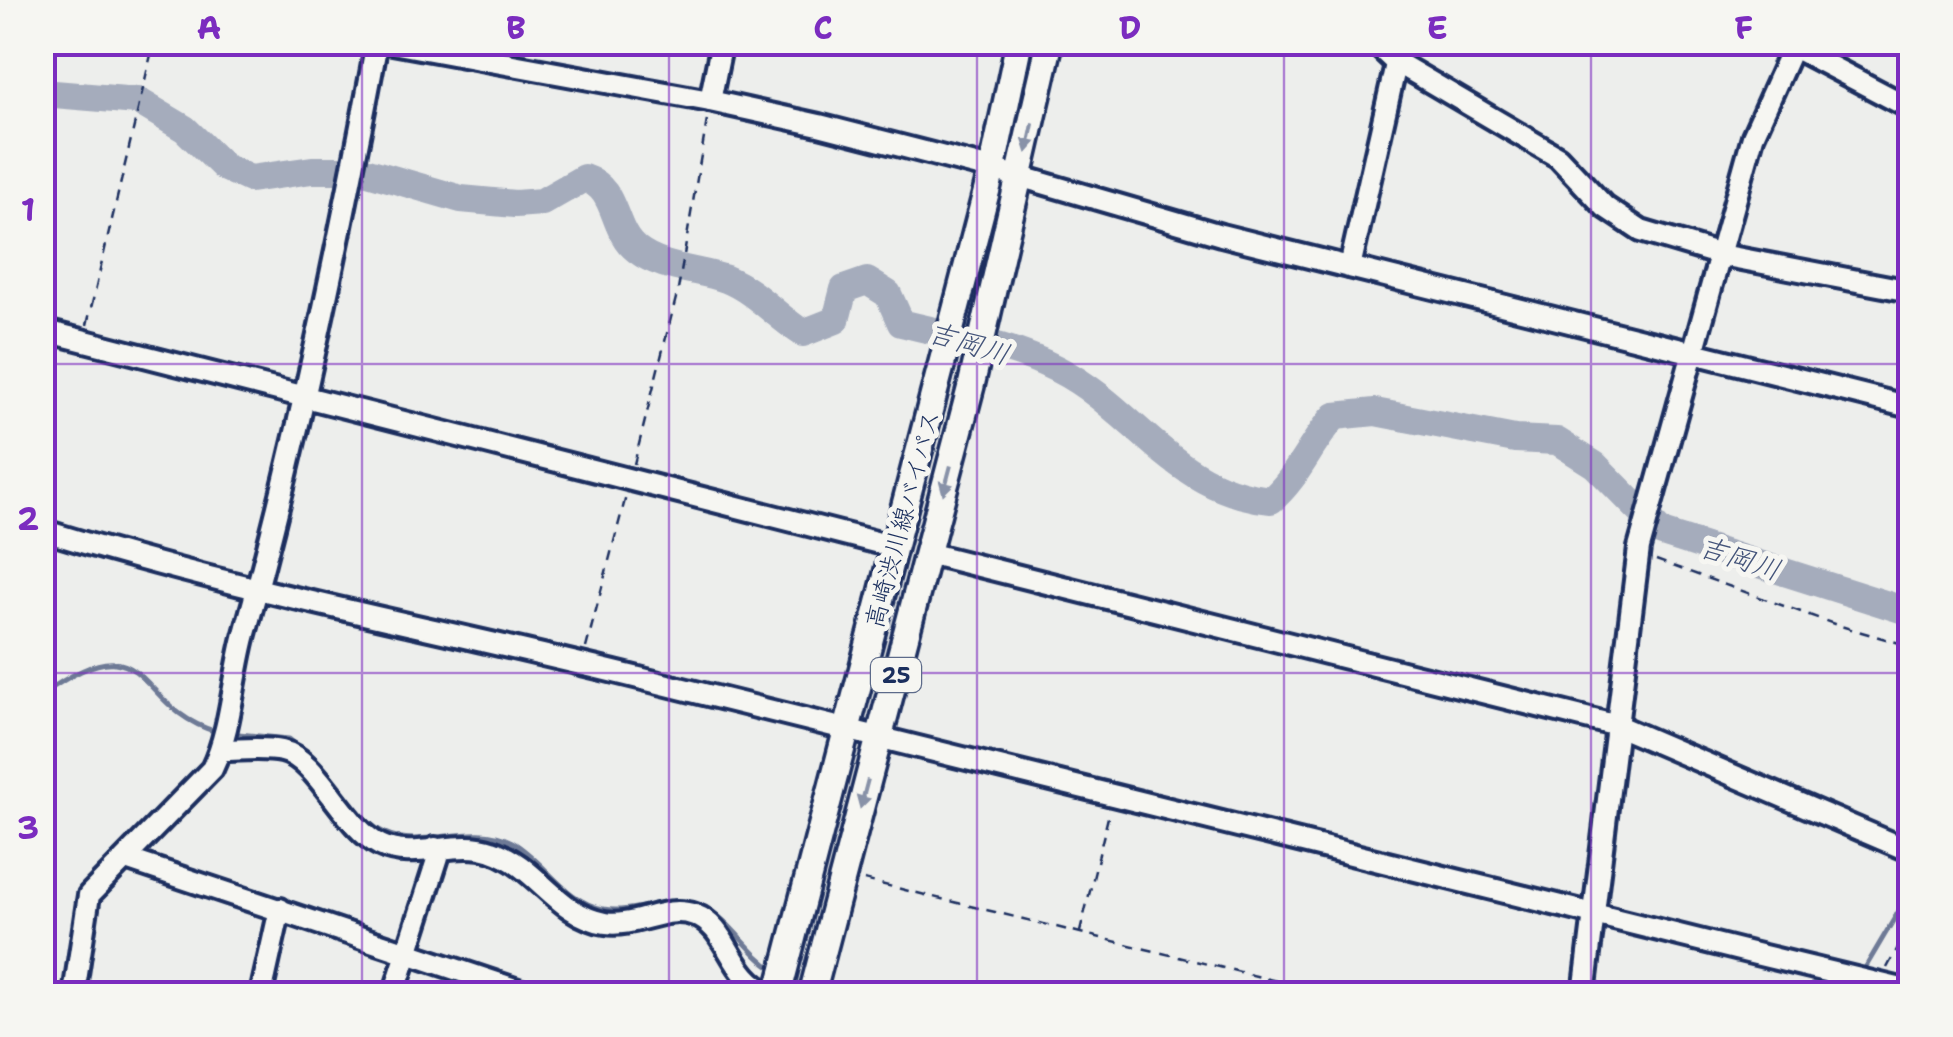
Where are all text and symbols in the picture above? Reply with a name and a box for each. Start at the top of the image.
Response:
text: A [197,6,221,49]
text: B [506,6,526,49]
text: C [813,6,833,49]
text: D [1119,6,1141,49]
text: E [1426,6,1448,49]
text: F [1735,6,1753,49]
one-way arrow [1022,123,1038,154]
text: 1 [21,188,35,231]
water label: 吉岡川 [923,313,1015,373]
street label: 高崎渋川線バイパス [857,406,947,632]
one-way arrow [938,465,954,496]
text: 2 [17,497,39,540]
water label: 吉岡川 [1694,527,1786,589]
road number: 25 [871,658,921,692]
one-way arrow [856,779,872,810]
text: 3 [17,806,39,849]

